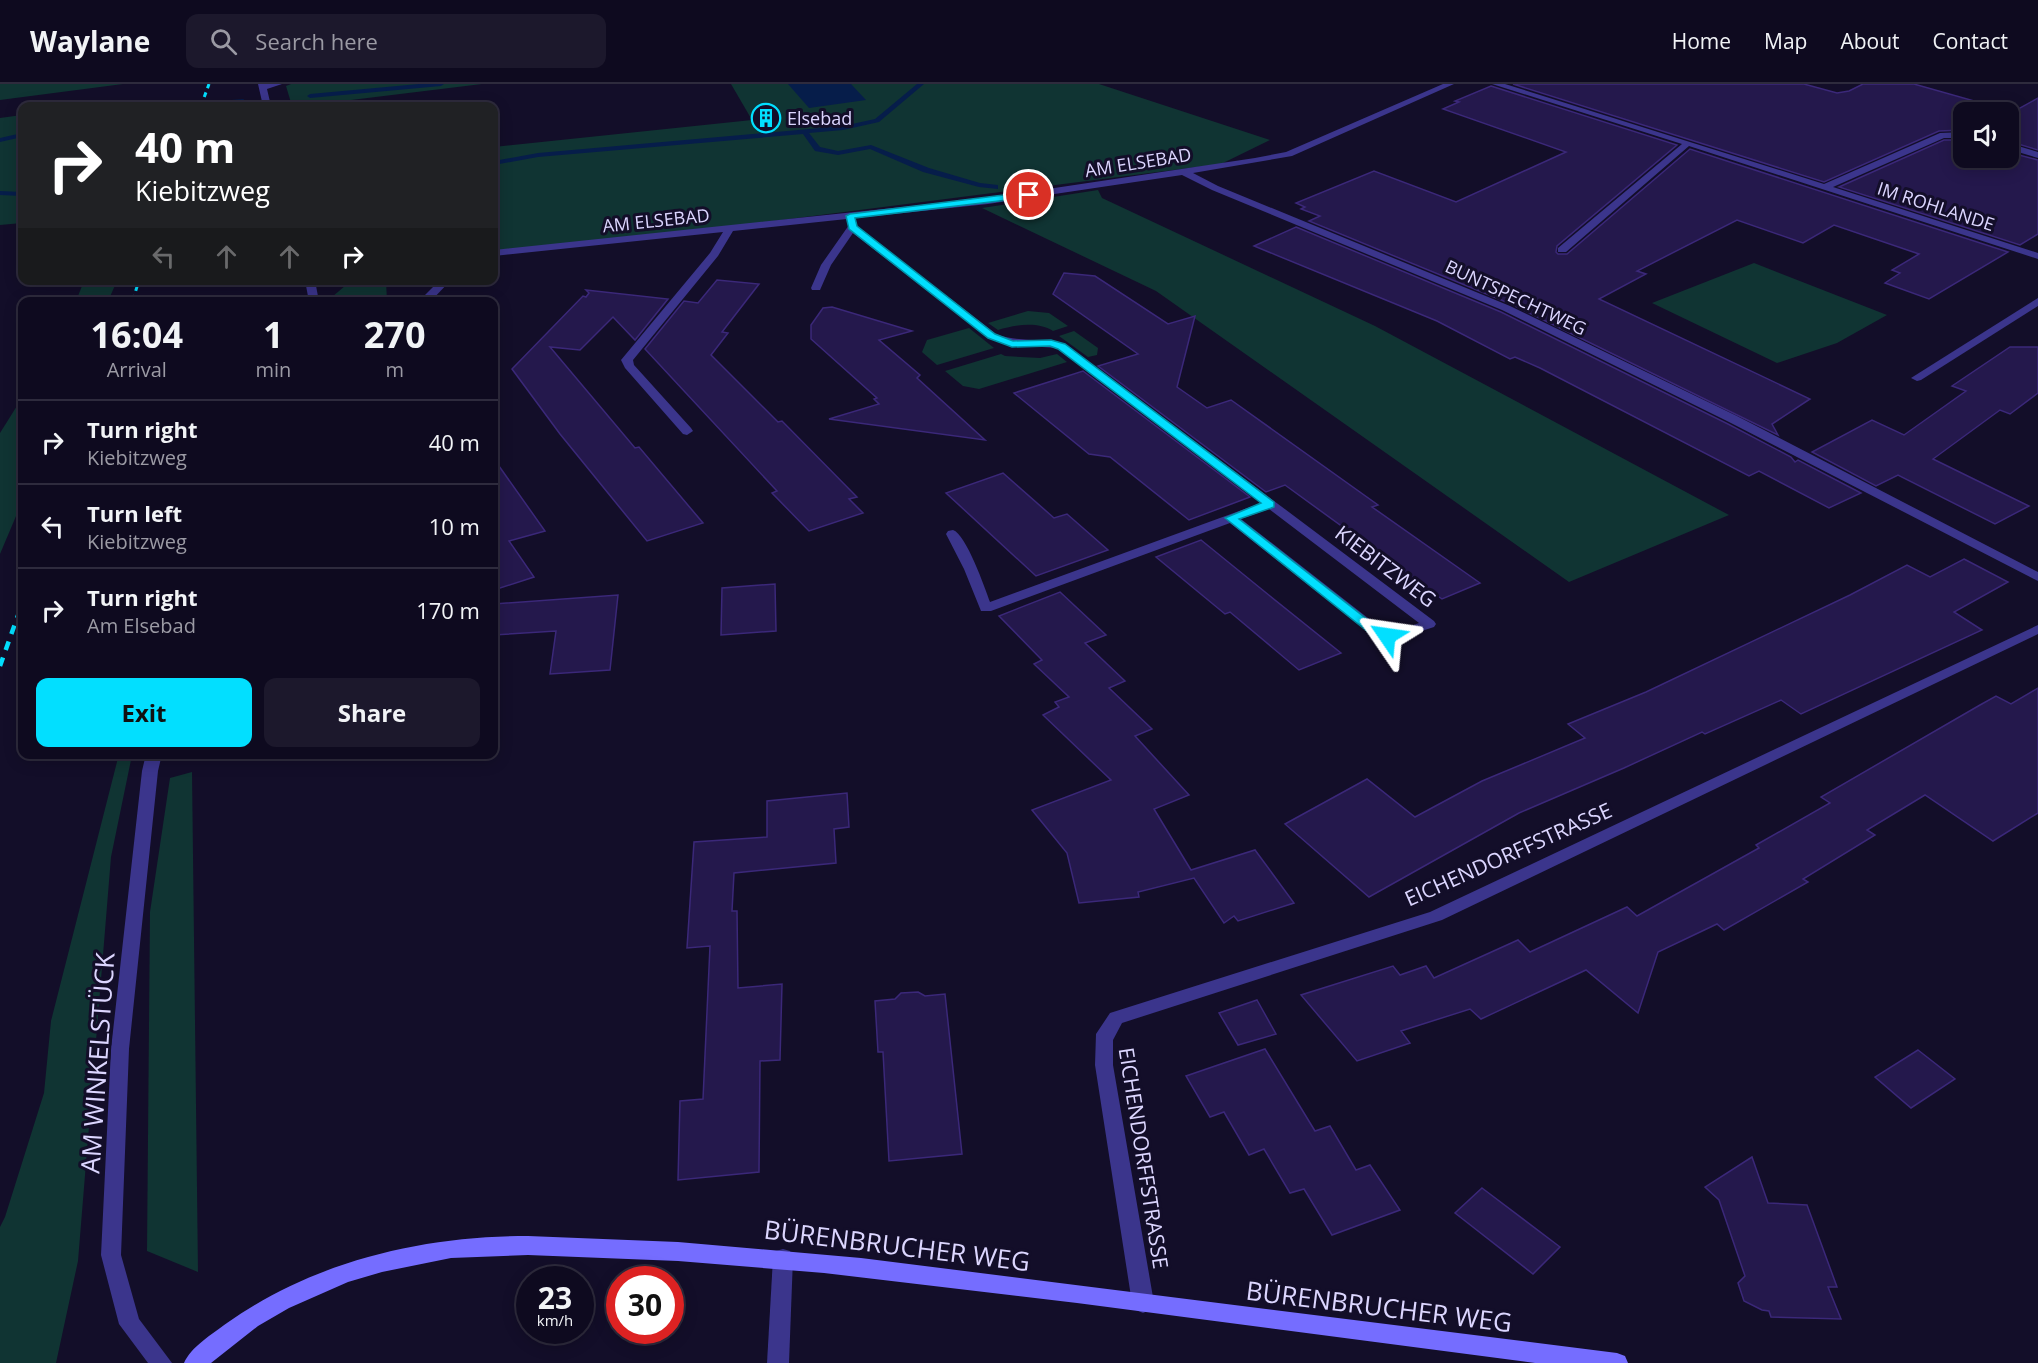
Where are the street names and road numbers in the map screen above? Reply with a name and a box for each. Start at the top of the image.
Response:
street label: AM ELSEBAD [1083,142,1193,182]
street label: IM ROHLANDE [1874,176,1998,236]
street label: AM ELSEBAD [601,202,711,238]
street label: BUNTSPECHTWEG [1442,254,1590,340]
street label: KIEBITZWEG [1330,519,1442,613]
street label: EICHENDORFFSTRASSE [1400,796,1616,912]
street label: AM WINKELSTÜCK [71,951,123,1175]
street label: EICHENDORFFSTRASSE [1113,1045,1175,1271]
street label: BÜRENBRUCHER WEG [762,1211,1032,1279]
street label: BÜRENBRUCHER WEG [1244,1272,1514,1340]

